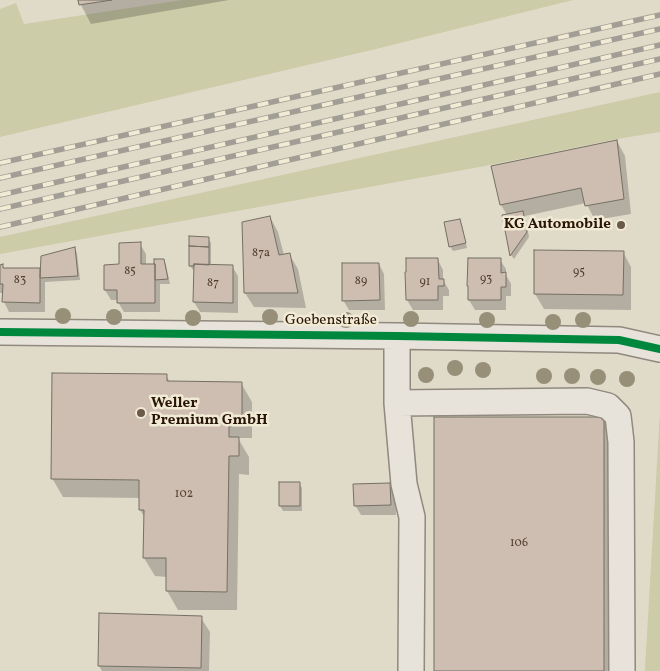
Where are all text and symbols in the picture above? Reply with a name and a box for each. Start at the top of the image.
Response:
place label: KG Automobile [504,216,611,234]
marker: KG Automobile [615,219,627,231]
house number: 87a [252,247,270,261]
house number: 85 [124,265,136,279]
house number: 95 [573,266,585,280]
house number: 93 [480,273,492,287]
house number: 83 [14,274,26,288]
house number: 89 [355,275,367,289]
house number: 91 [420,276,430,290]
house number: 87 [207,277,219,291]
street label: Goebenstraße [285,312,377,330]
place label: Weller Premium GmbH [151,395,268,430]
marker: Weller Premium GmbH [135,407,147,419]
house number: 102 [175,488,193,502]
house number: 106 [510,537,528,551]

